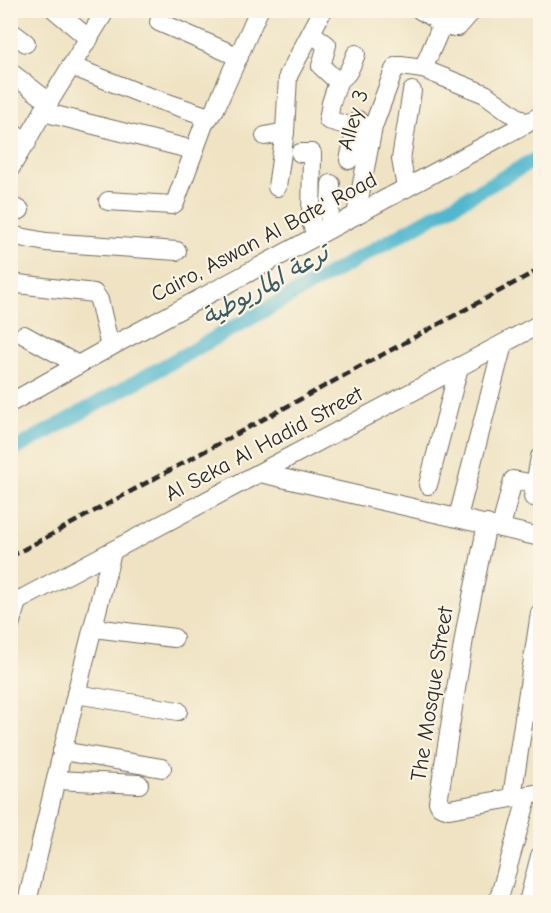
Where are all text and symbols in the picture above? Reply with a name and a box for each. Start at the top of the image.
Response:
street label: Alley 3 [332,87,374,153]
street label: Cairo, Aswan Al Bate' Road [147,166,381,308]
water label: ترعة الماريوطية [197,237,337,331]
street label: Al Seka Al Hadid Street [161,381,368,507]
street label: The Mosque Street [405,604,459,783]

